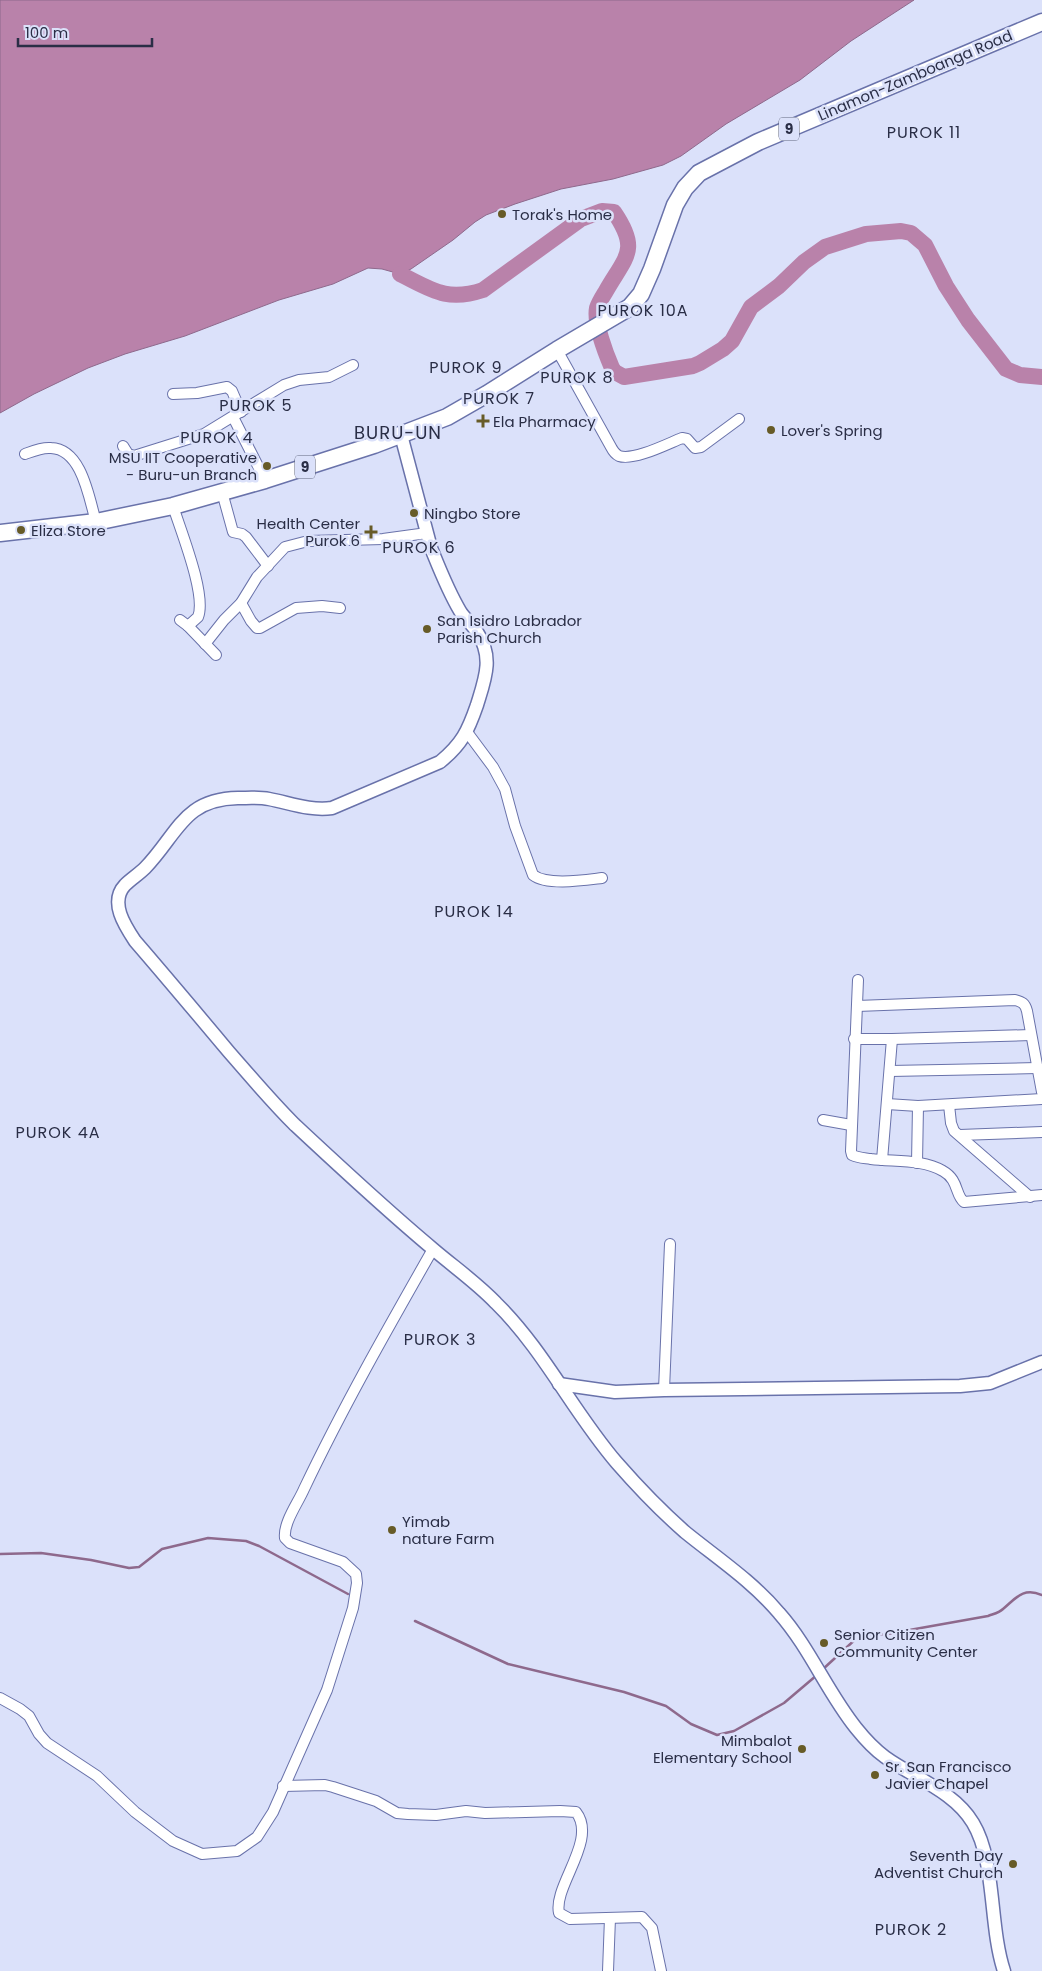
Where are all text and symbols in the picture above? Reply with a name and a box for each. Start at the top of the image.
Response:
scale bar [18,15,151,47]
text: 100 m [25,22,68,43]
street label: Linamon-Zamboanga Road [815,24,1015,126]
road number: 9 [779,118,799,140]
district label: PUROK 11 [887,121,961,144]
place label: Torak's Home [512,204,612,225]
marker: Torak's Home [496,208,508,220]
district label: PUROK 10A [597,299,689,322]
district label: PUROK 9 [429,356,503,379]
district label: PUROK 8 [540,366,614,389]
district label: PUROK 7 [463,387,535,410]
district label: PUROK 5 [219,394,293,417]
place label: Ela Pharmacy [493,411,596,432]
marker: Ela Pharmacy [477,415,489,427]
district label: BURU-UN [354,420,442,445]
place label: Lover's Spring [781,420,883,441]
marker: Lover's Spring [765,424,777,436]
district label: PUROK 4 [180,426,254,449]
place label: MSU IIT Cooperative - Buru-un Branch [109,447,257,485]
road number: 9 [295,456,315,478]
marker: MSU IIT Cooperative - Buru-un Branch [261,460,273,472]
place label: Ningbo Store [424,503,520,524]
marker: Ningbo Store [408,507,420,519]
place label: Health Center Purok 6 [257,513,360,551]
place label: Eliza Store [31,520,106,541]
marker: Eliza Store [15,524,27,536]
marker: Health Center Purok 6 [364,525,378,539]
district label: PUROK 6 [382,536,456,559]
place label: San Isidro Labrador Parish Church [437,610,582,648]
marker: San Isidro Labrador Parish Church [421,623,433,635]
district label: PUROK 14 [434,900,514,923]
district label: PUROK 4A [15,1121,101,1144]
district label: PUROK 3 [404,1328,476,1351]
place label: Yimab nature Farm [402,1511,494,1549]
marker: Yimab nature Farm [386,1524,398,1536]
place label: Senior Citizen Community Center [834,1624,978,1662]
marker: Senior Citizen Community Center [818,1637,830,1649]
place label: Mimbalot Elementary School [653,1730,792,1768]
marker: Mimbalot Elementary School [796,1743,808,1755]
place label: Sr. San Francisco Javier Chapel [885,1756,1011,1794]
marker: Sr. San Francisco Javier Chapel [869,1769,881,1781]
place label: Seventh Day Adventist Church [874,1845,1004,1883]
marker: Seventh Day Adventist Church [1007,1858,1019,1870]
district label: PUROK 2 [875,1918,947,1941]

